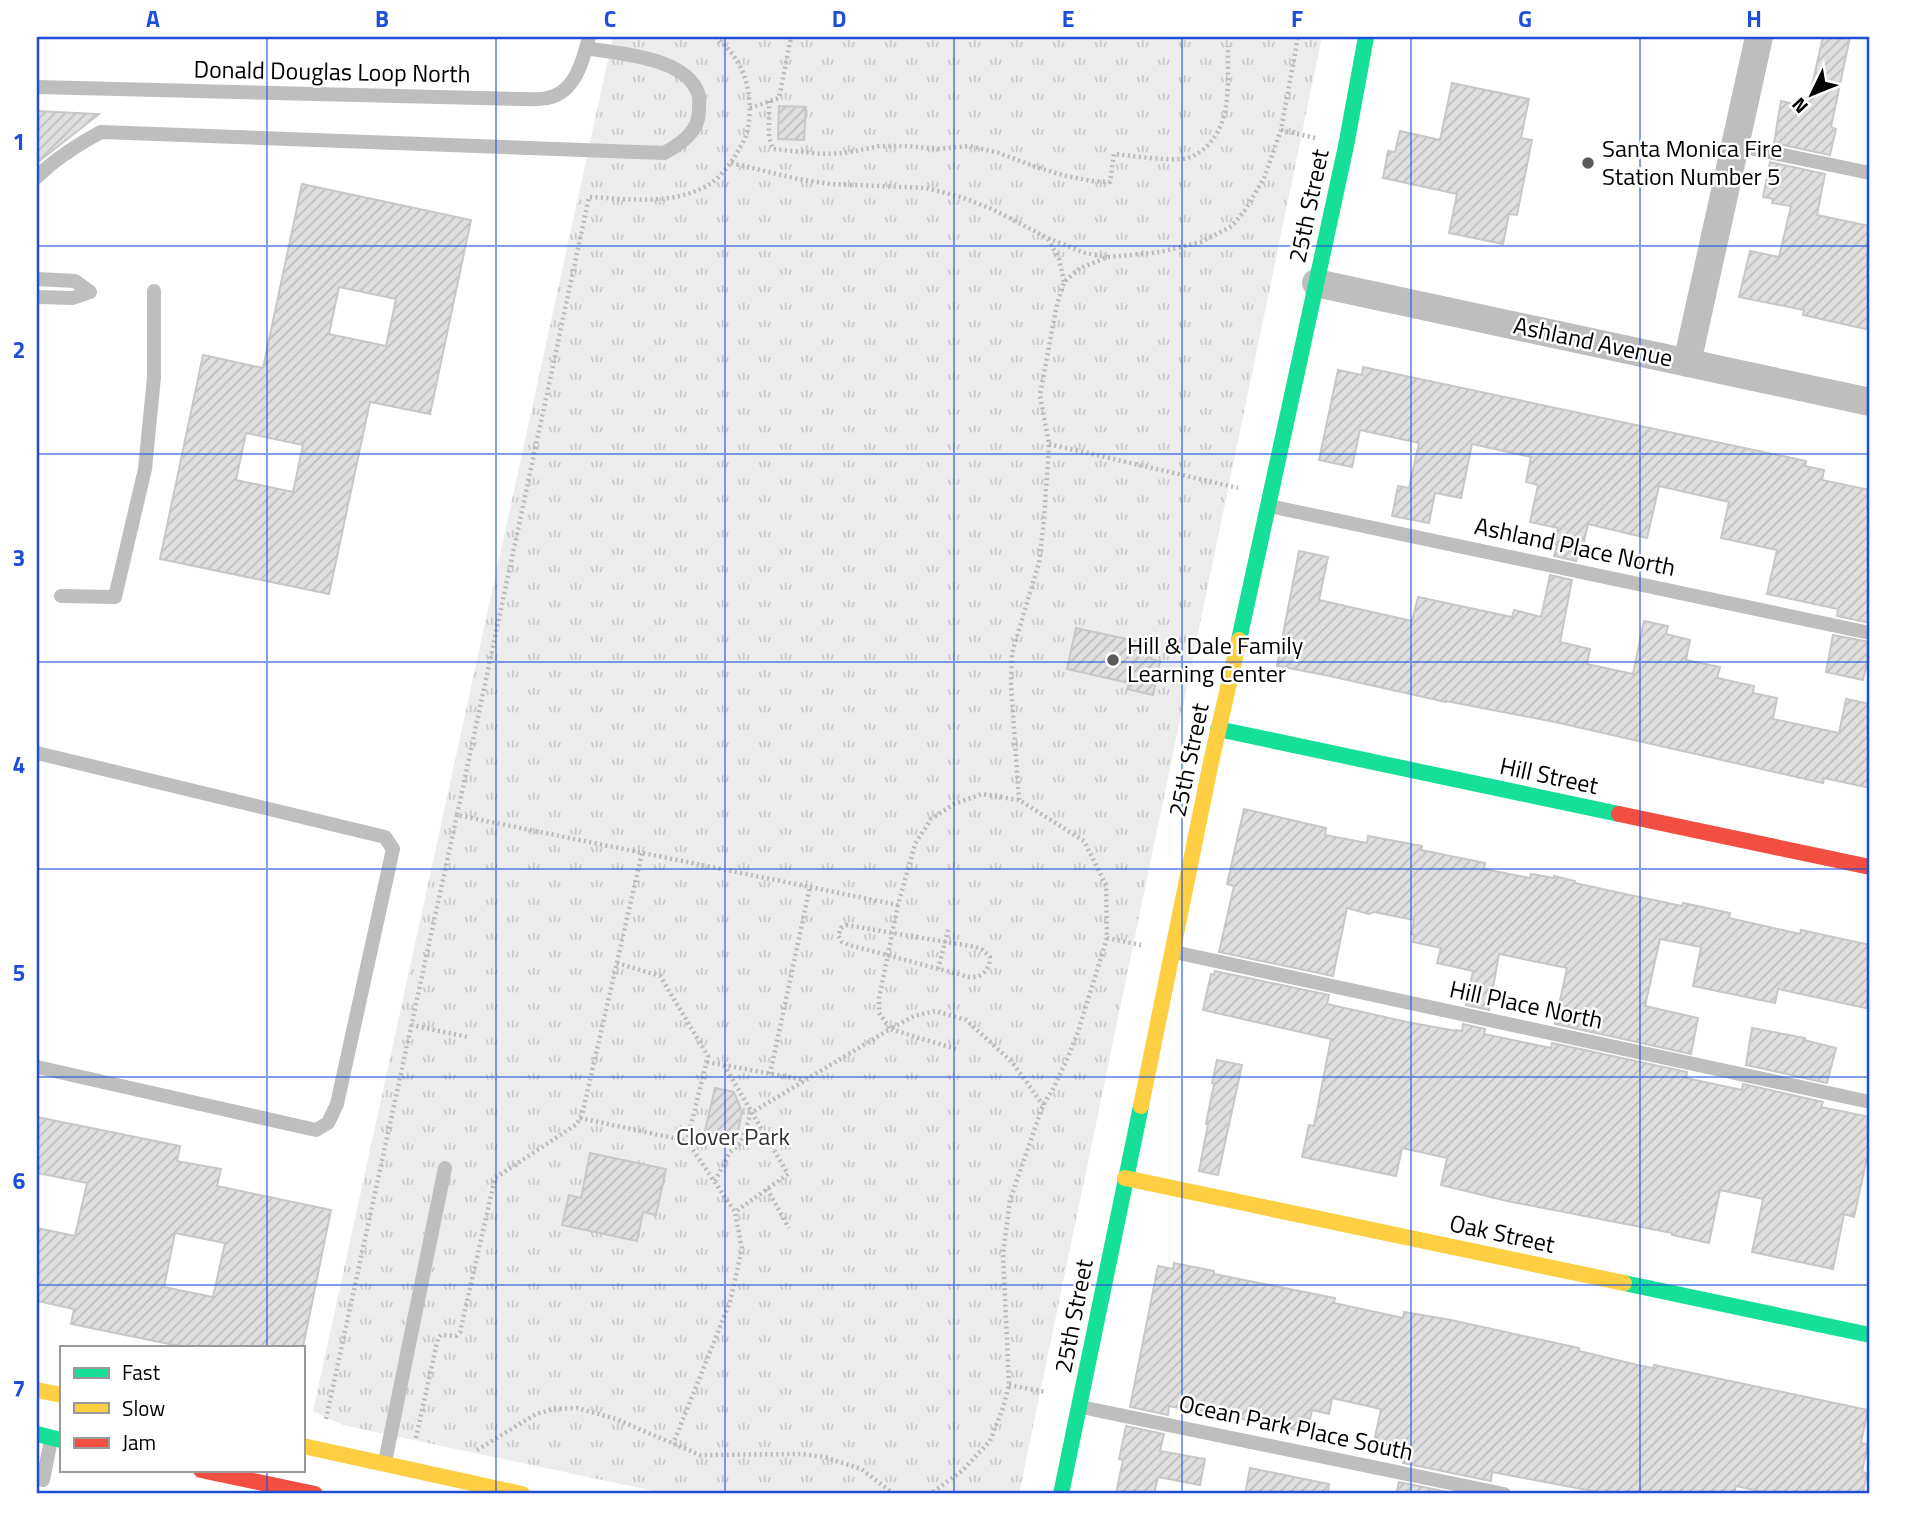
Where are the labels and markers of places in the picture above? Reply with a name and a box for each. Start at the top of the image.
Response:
place label: Santa Monica Fire Station Number 5 [1602,130,1782,194]
marker: Santa Monica Fire Station Number 5 [1580,155,1596,171]
place label: Hill & Dale Family Learning Center [1127,627,1304,691]
marker: Hill & Dale Family Learning Center [1105,652,1121,668]

